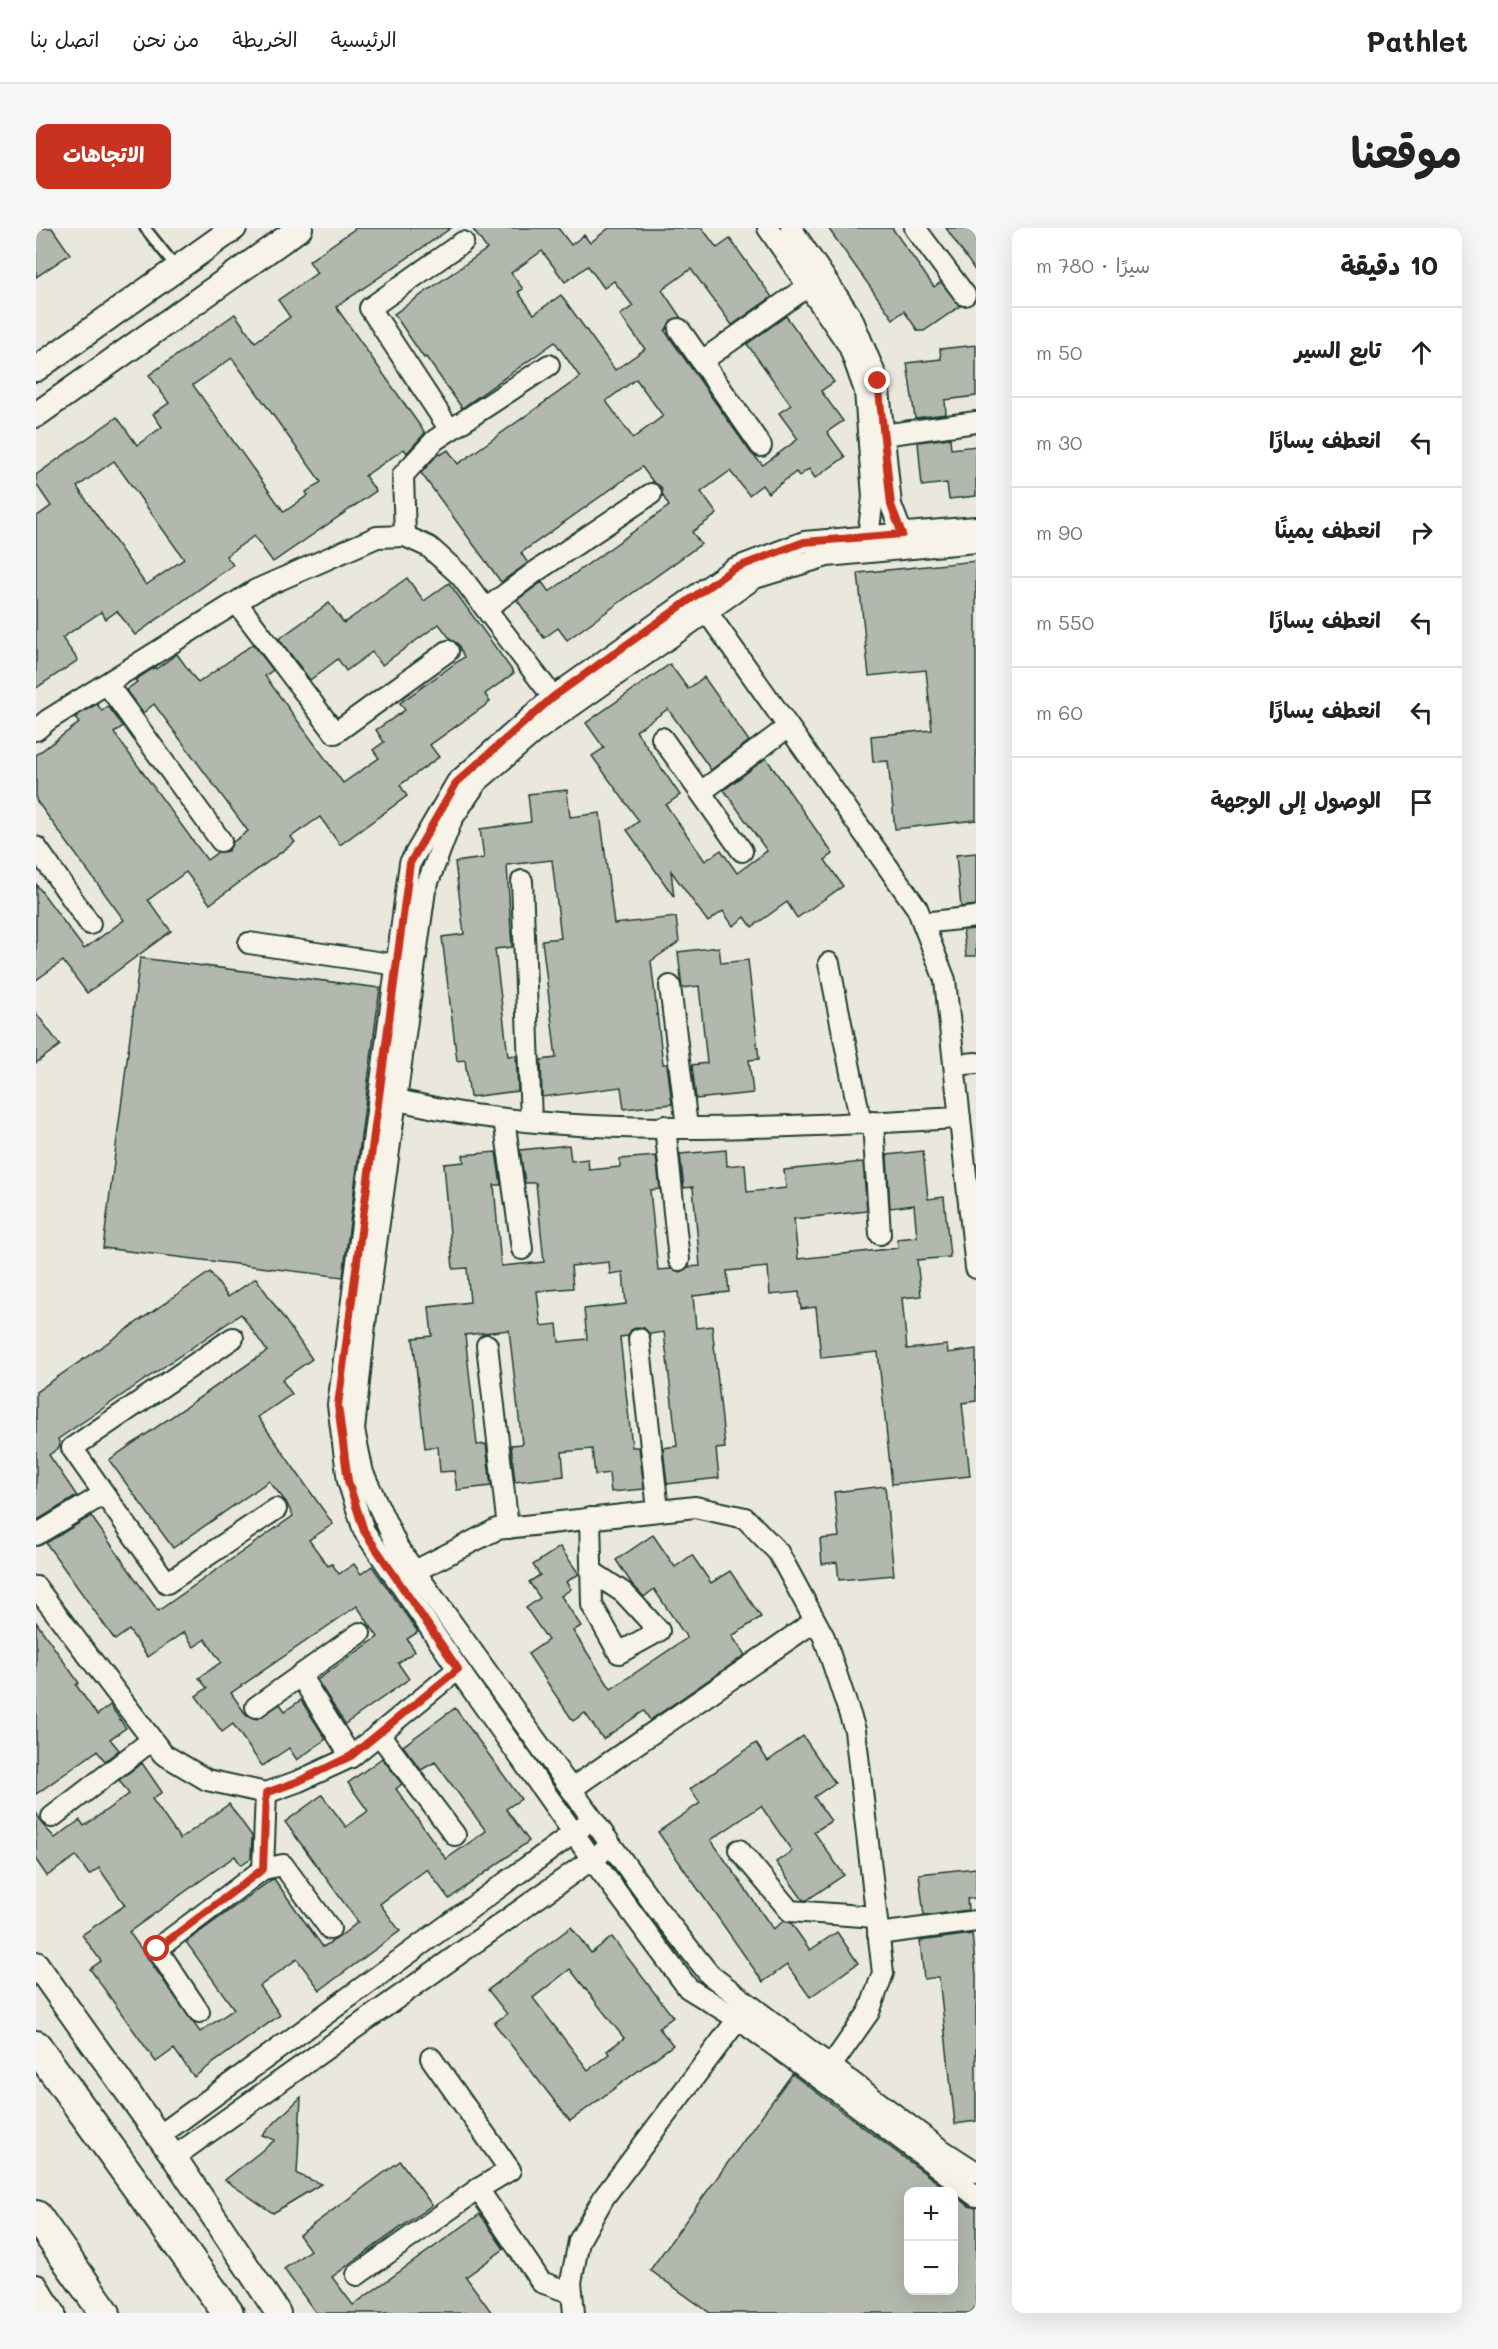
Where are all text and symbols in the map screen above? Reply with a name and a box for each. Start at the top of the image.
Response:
text: Pathlet [1366,23,1468,59]
text: اتصل بنا [30,25,100,52]
text: من نحن [133,25,199,52]
text: الخريطة [232,25,298,52]
text: الرئيسية [331,25,397,52]
button: الاتجاهات [36,124,171,189]
text: موقعنا [1351,124,1462,179]
text: 10 دقيقة [1340,248,1438,282]
text: سيرًا · 780 m [1036,252,1150,278]
text: تابع السير [1295,335,1381,364]
icon: ahead [1405,336,1438,369]
text: 50 m [1036,339,1082,365]
route end [864,367,890,393]
text: انعطف يسارًا [1269,425,1381,454]
icon: left [1405,426,1438,459]
text: 30 m [1036,429,1082,455]
text: انعطف يمينًا [1275,515,1381,544]
icon: right [1405,516,1438,549]
text: 90 m [1036,519,1083,545]
text: انعطف يسارًا [1269,605,1381,634]
icon: left [1405,606,1438,639]
text: 550 m [1036,609,1094,635]
text: انعطف يسارًا [1269,695,1381,724]
icon: left [1405,696,1438,729]
text: 60 m [1036,699,1083,725]
text: الوصول إلى الوجهة [1210,785,1381,814]
icon: arrive [1405,786,1438,819]
route start [143,1935,169,1961]
map controls [904,2187,958,2295]
button: + [904,2187,958,2241]
button: − [904,2241,958,2295]

